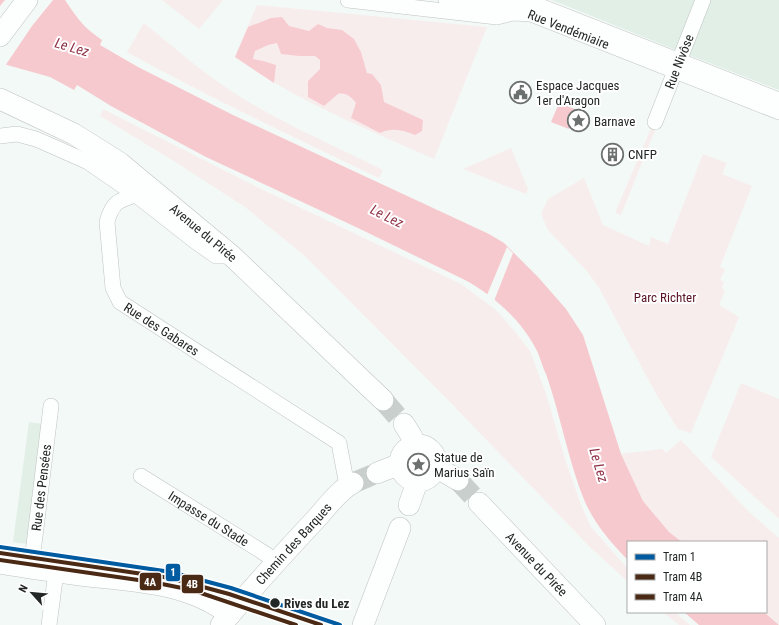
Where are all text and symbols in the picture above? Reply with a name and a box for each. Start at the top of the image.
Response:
street label: Rue Vendémiaire [526,7,611,52]
street label: Rue Nivôse [662,32,697,91]
water label: Le Lez [53,35,91,59]
place label: Espace Jacques 1er d'Aragon [536,78,620,108]
public building icon: Espace Jacques 1er d'Aragon [507,79,533,105]
place icon: Barnave [566,108,592,134]
place label: Barnave [594,114,635,129]
building icon: CNFP [600,141,626,167]
place label: CNFP [628,147,657,162]
street label: Avenue du Pirée [167,201,240,265]
water label: Le Lez [368,201,406,231]
park label: Parc Richter [634,290,696,305]
street label: Rue des Gabares [121,300,202,359]
street label: Rue des Pensées [29,443,54,532]
water label: Le Lez [586,446,612,484]
place label: Statue de Marius Saïn [434,450,495,480]
place icon: Statue de Marius Saïn [405,451,431,477]
street label: Impasse du Stade [166,488,251,550]
street label: Chemin des Barques [253,500,335,588]
street label: Avenue du Pirée [503,529,570,599]
legend [627,541,767,613]
text: Tram 1 [663,550,696,564]
line badge: 1 [165,563,181,582]
text: 1 [170,566,176,579]
text: Tram 4B [663,570,702,584]
line badge: 4A [139,572,162,591]
north arrow [12,573,52,613]
line badge: 4B [181,574,204,594]
text: 4A [144,576,156,589]
text: 4B [186,578,198,591]
text: N [16,583,31,595]
text: Tram 4A [663,590,703,604]
marker: Rives du Lez [268,596,282,610]
place label: Rives du Lez [284,596,350,611]

